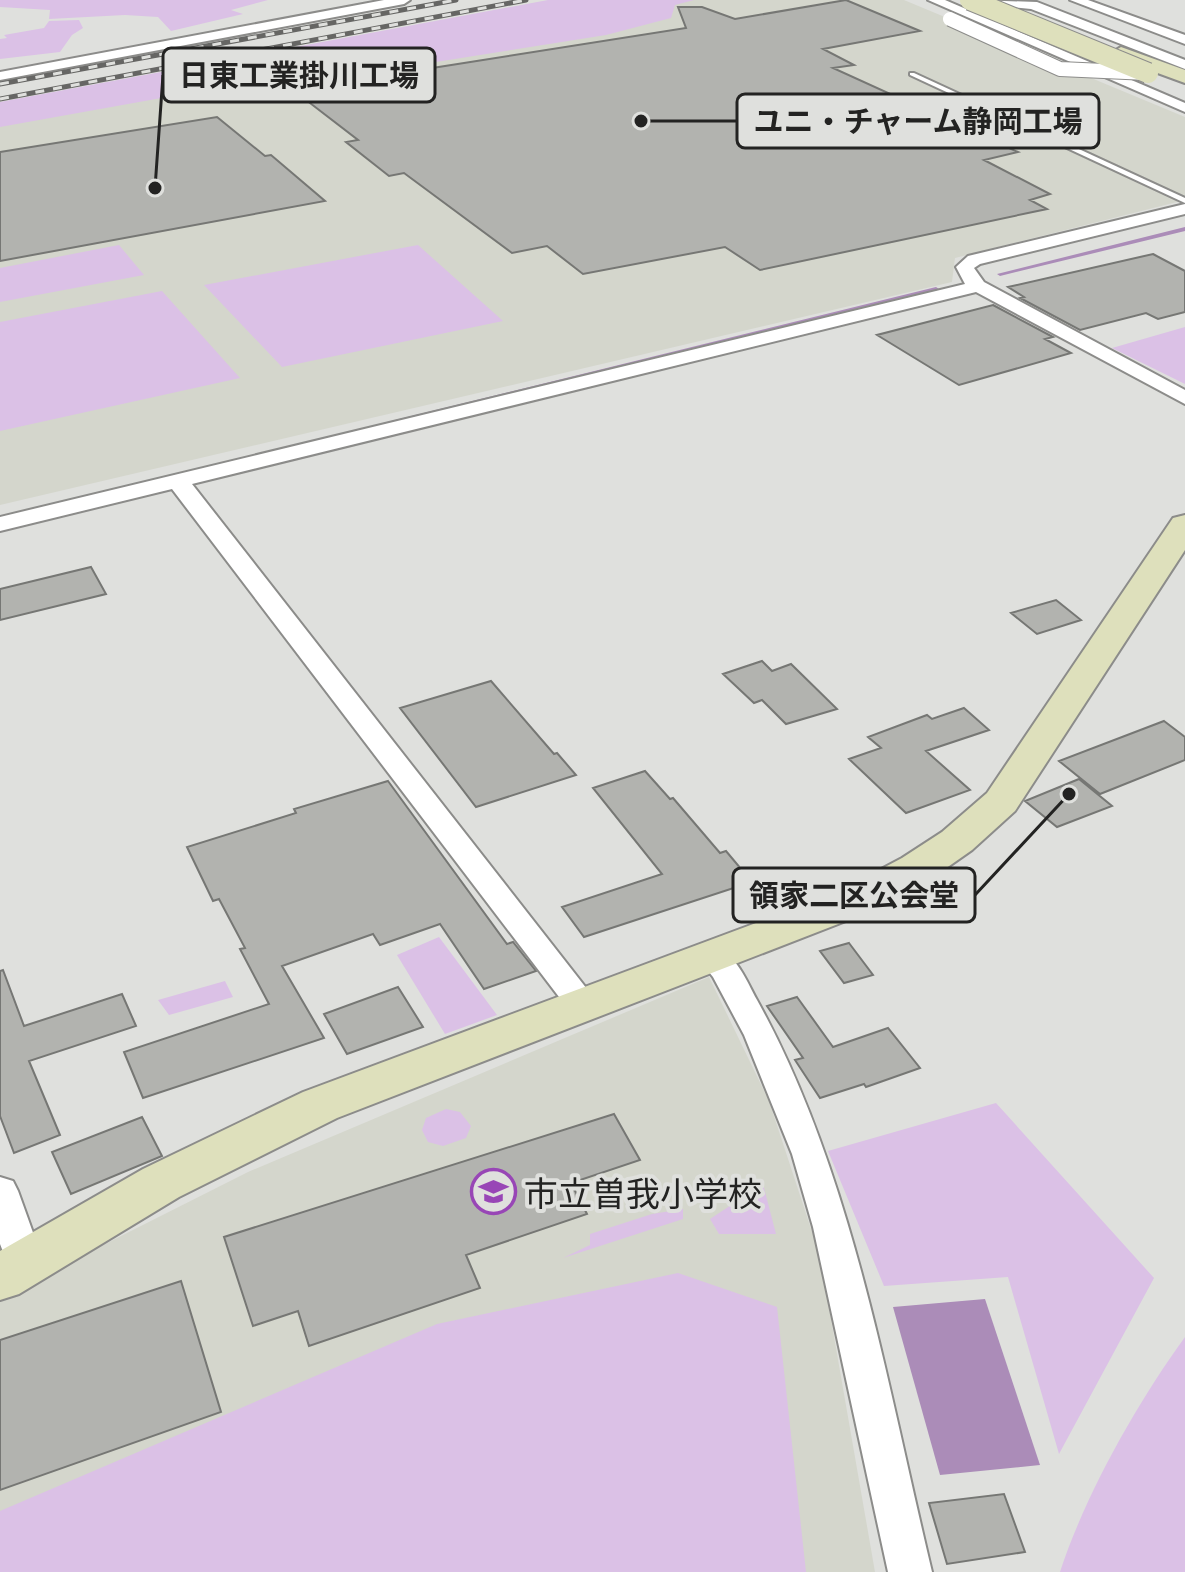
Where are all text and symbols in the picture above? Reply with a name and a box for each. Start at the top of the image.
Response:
callout: 日東工業掛川工場 [163,48,435,102]
text: 日東工業掛川工場 [179,56,419,92]
callout: ユニ・チャーム静岡工場 [737,94,1099,148]
text: ユニ・チャーム静岡工場 [754,102,1082,138]
callout: 領家二区公会堂 [733,868,975,922]
text: 領家二区公会堂 [749,876,959,912]
school or university icon: 市立曽我小学校 [469,1168,517,1216]
place label: 市立曽我小学校 [524,1172,762,1213]

